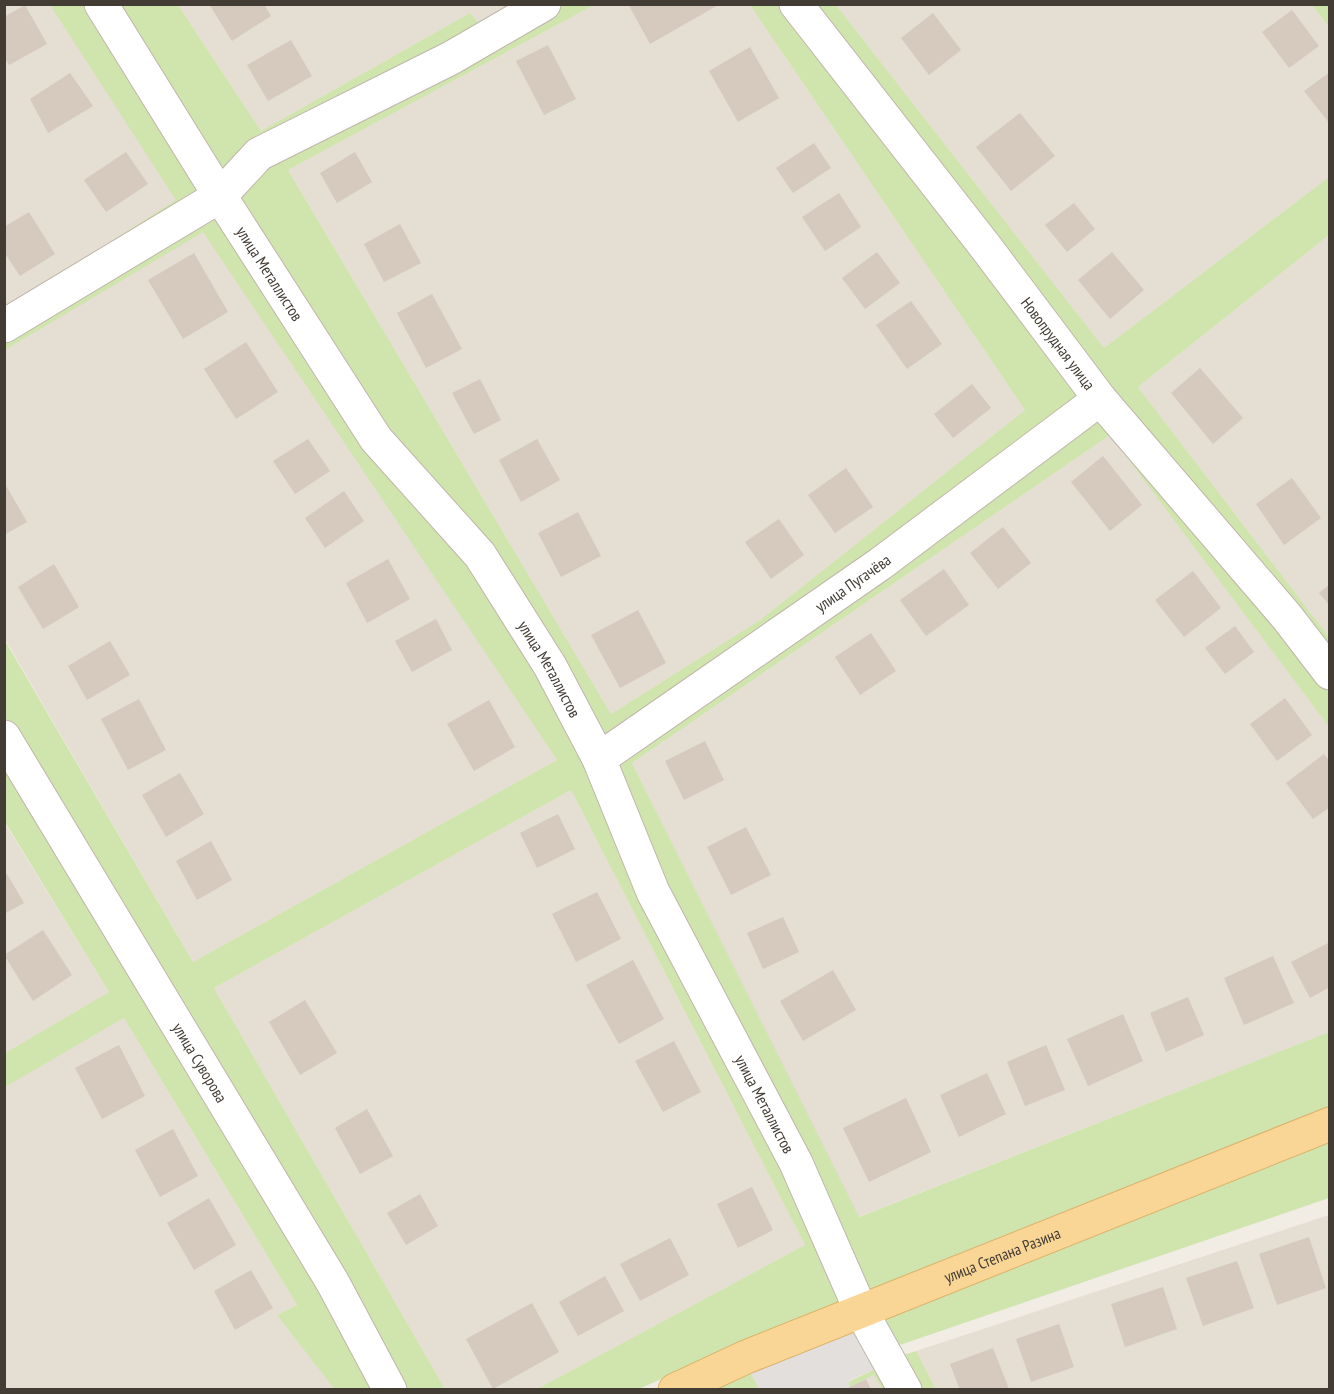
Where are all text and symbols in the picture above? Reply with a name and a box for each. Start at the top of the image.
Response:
street label: улица Металлистов [232,222,307,325]
street label: Новопрудная улица [1017,293,1100,394]
street label: улица Пугачёва [811,550,895,616]
street label: улица Металлистов [514,617,585,721]
street label: улица Суворова [168,1019,232,1106]
street label: улица Металлистов [731,1051,799,1157]
street label: улица Степана Разина [941,1223,1063,1287]

